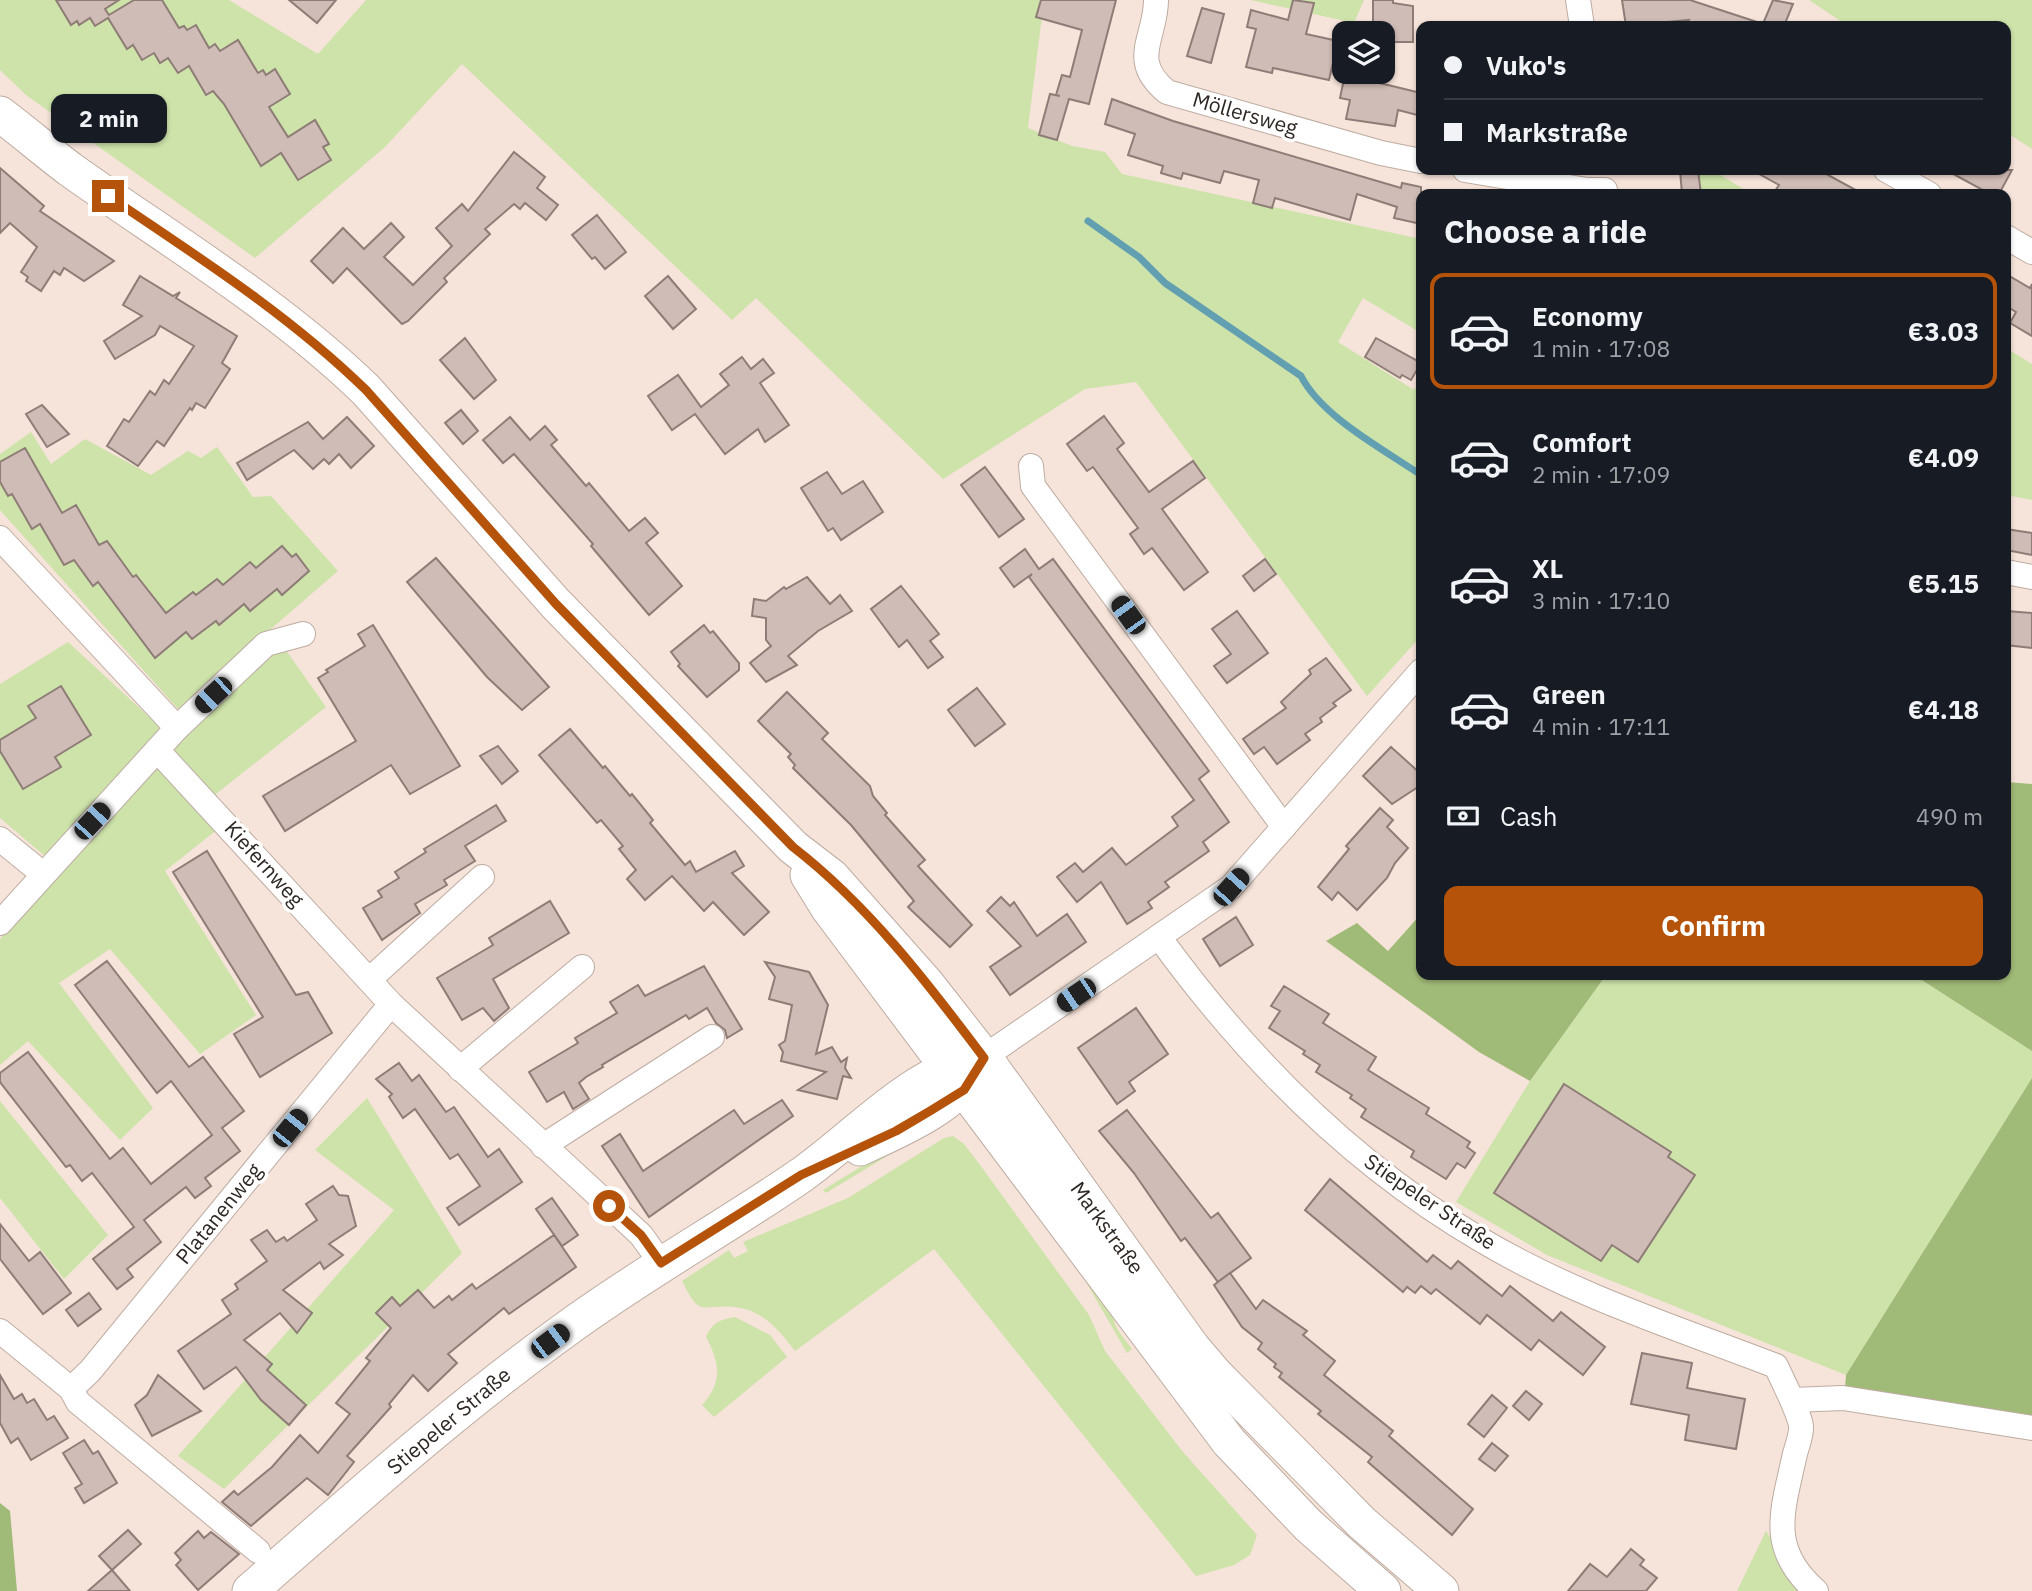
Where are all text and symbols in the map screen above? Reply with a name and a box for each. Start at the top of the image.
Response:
map controls [1332,21,1395,84]
button: layers [1332,21,1395,84]
text: Vuko's [1486,48,1566,82]
street label: Möllersweg [1189,85,1301,141]
callout: 2 min [50,94,166,144]
text: 2 min [79,103,139,133]
text: Markstraße [1486,115,1628,149]
route end [92,180,124,212]
text: Choose a ride [1444,210,1647,252]
text: Economy [1532,299,1643,333]
icon: car [1448,300,1511,363]
text: €3.03 [1908,314,1979,348]
text: 1 min · 17:08 [1532,333,1670,363]
text: Comfort [1532,425,1631,459]
icon: car [1448,426,1511,489]
text: €4.09 [1908,440,1979,474]
text: 2 min · 17:09 [1532,459,1670,489]
text: XL [1532,551,1563,585]
icon: car [1448,552,1511,615]
text: €5.15 [1908,566,1979,600]
text: 3 min · 17:10 [1532,585,1670,615]
car [1108,592,1149,638]
car [191,673,236,717]
text: Green [1532,677,1606,711]
icon: car [1448,678,1511,741]
text: €4.18 [1908,692,1979,726]
text: 4 min · 17:11 [1532,711,1670,741]
icon: cash [1444,797,1482,835]
car [70,798,115,844]
text: Cash [1500,799,1557,833]
text: 490 m [1916,801,1983,831]
street label: Kiefernweg [219,814,311,912]
car [1210,864,1253,910]
button: Confirm [1444,886,1983,966]
car [1053,975,1100,1015]
car [269,1105,312,1151]
street label: Stiepeler Straße [1359,1147,1502,1256]
street label: Platanenweg [169,1157,268,1270]
street label: Markstraße [1065,1175,1151,1279]
route start [593,1190,625,1222]
car [527,1320,574,1362]
street label: Stiepeler Straße [381,1360,516,1480]

